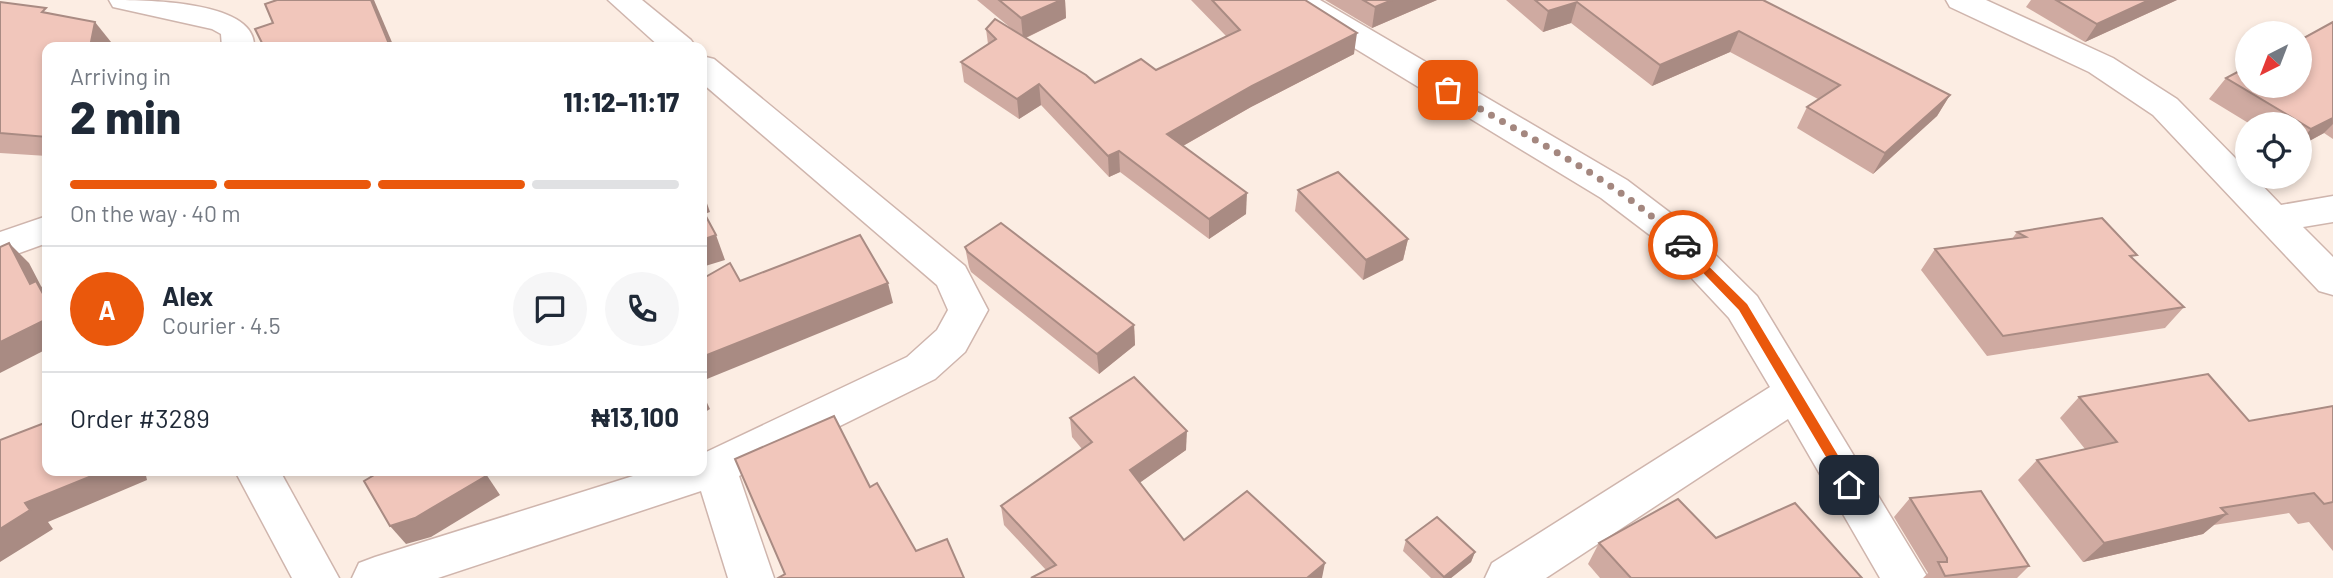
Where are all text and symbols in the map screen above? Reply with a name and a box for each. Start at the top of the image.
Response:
north arrow [2235,21,2312,98]
map controls [2235,21,2312,189]
pin [1418,60,1478,120]
text: Arriving in [70,62,171,90]
icon: bag [1429,71,1467,109]
text: 11:12–11:17 [563,86,679,117]
text: 2 min [70,88,181,143]
button: locate [2235,112,2312,189]
text: On the way · 40 m [70,199,241,227]
courier [1648,210,1718,280]
icon: car [1664,226,1702,264]
button: chat [513,272,587,346]
button: phone [605,272,679,346]
text: Alex [162,280,213,311]
text: A [98,294,116,325]
text: Courier · 4.5 [162,311,281,339]
text: ₦13,100 [591,401,679,432]
text: Order #3289 [70,402,210,433]
pin [1819,455,1879,515]
icon: home [1830,466,1868,504]

